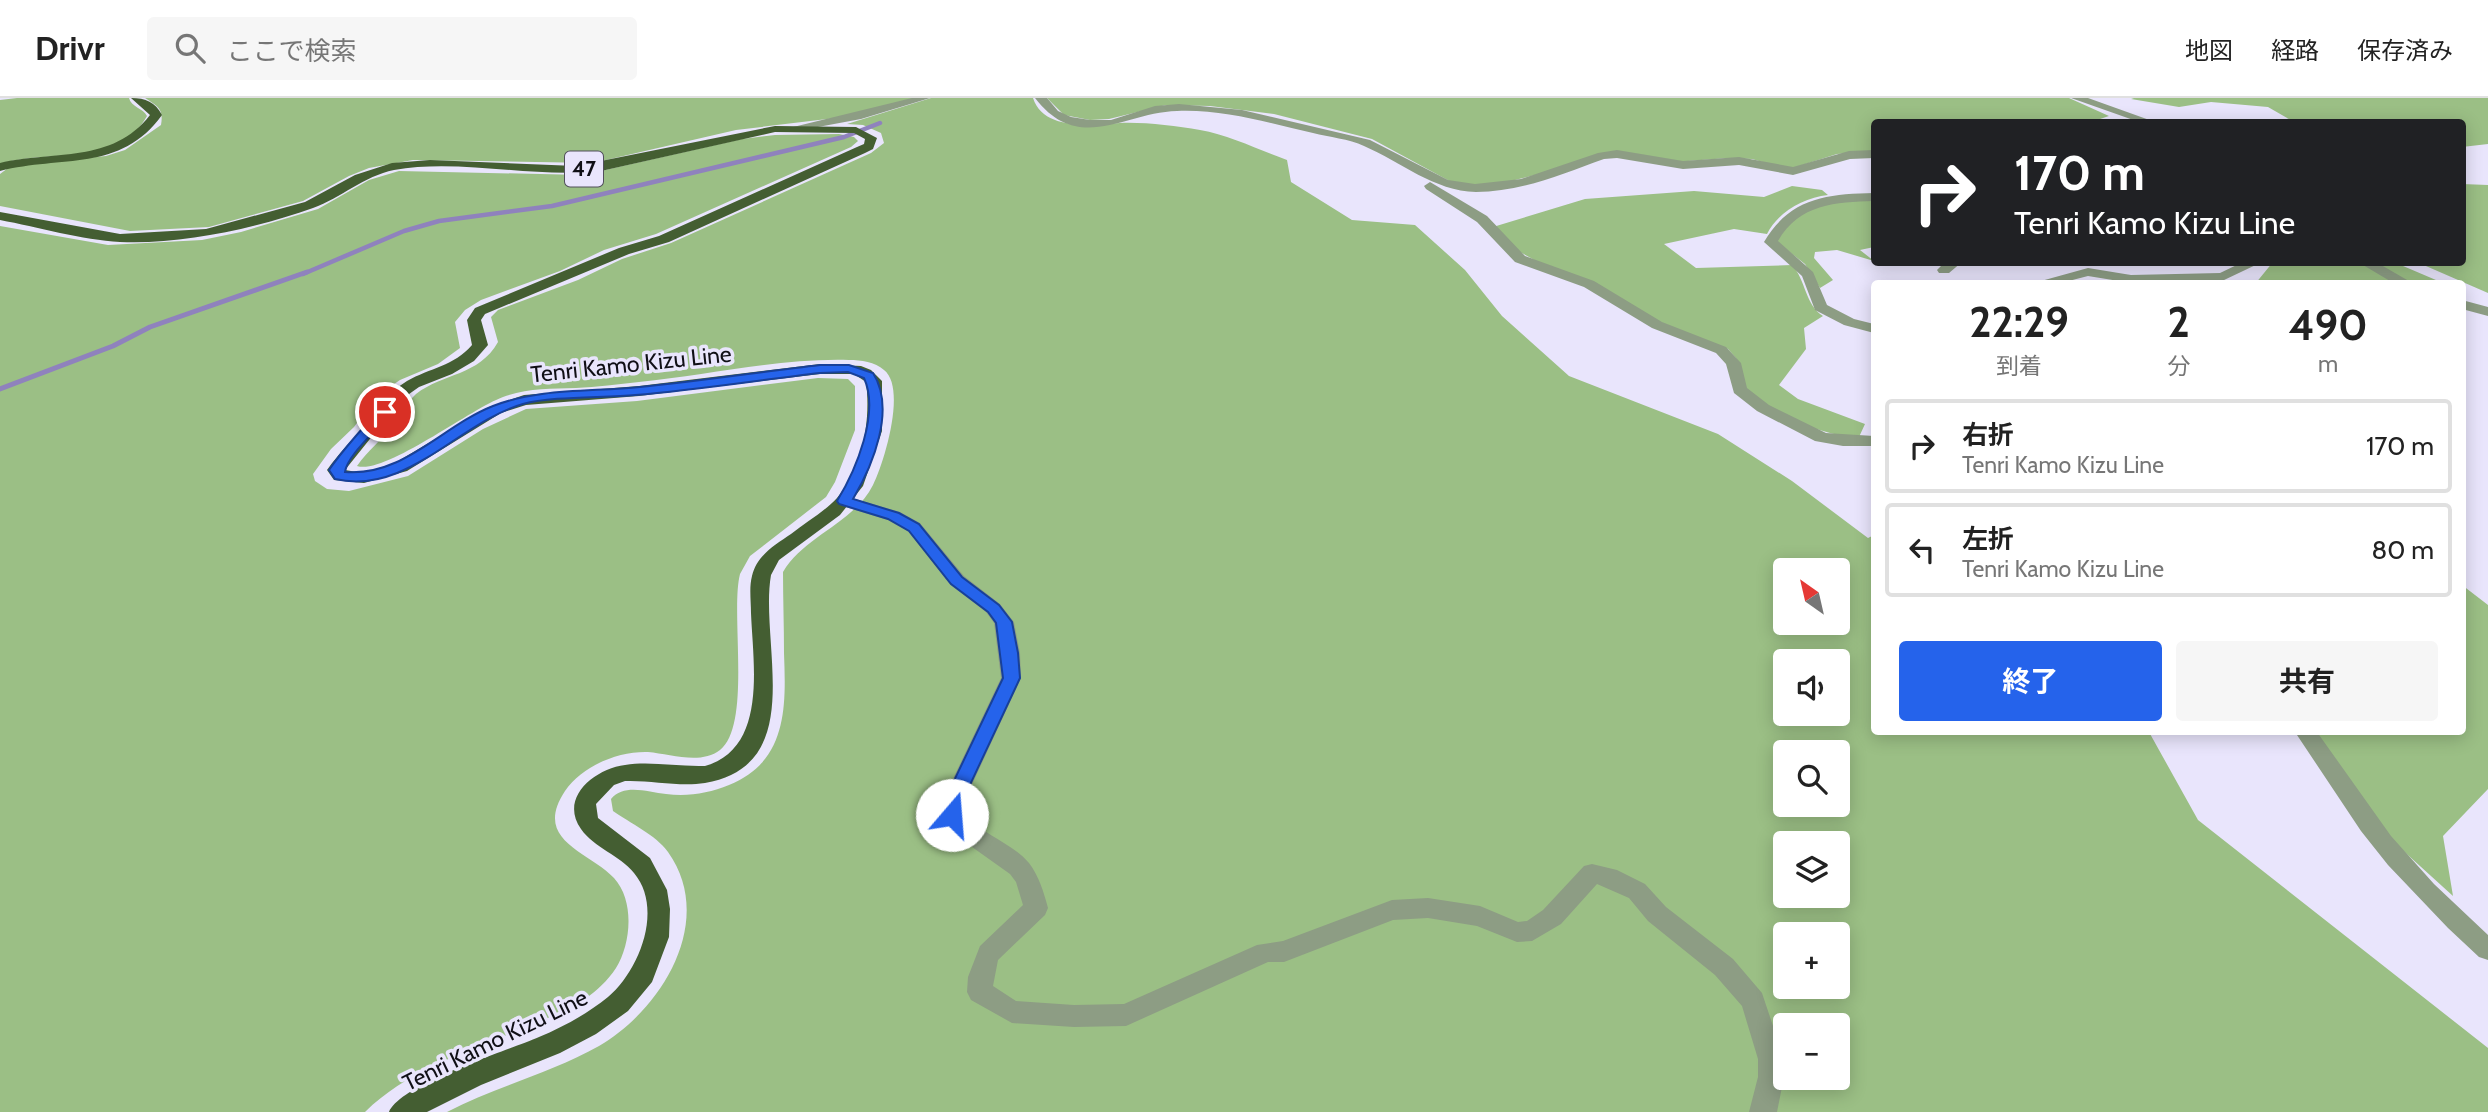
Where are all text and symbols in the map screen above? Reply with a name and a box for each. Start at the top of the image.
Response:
search box [147,17,637,80]
text: Drivr [35,28,105,68]
icon: search [171,29,209,67]
text: ここで検索 [227,35,357,67]
text: 地図 [2185,36,2233,65]
text: 経路 [2271,36,2319,65]
text: 保存済み [2357,36,2453,65]
text: 170 m [2014,143,2145,202]
icon: right [1899,147,1990,238]
road number: 47 [565,152,603,186]
text: Tenri Kamo Kizu Line [2014,203,2295,242]
text: 22:29 [1969,296,2069,348]
text: 2 [2168,296,2190,348]
text: 490 [2288,299,2368,351]
street label: Tenri Kamo Kizu Line [529,339,733,388]
text: m [2318,350,2338,378]
text: 到着 [1996,352,2042,380]
text: 分 [2167,352,2190,380]
pin [355,382,415,442]
icon: arrive [366,393,404,431]
text: 右折 [1962,419,2014,451]
icon: right [1903,427,1941,465]
text: 170 m [2366,430,2434,462]
text: Tenri Kamo Kizu Line [1962,451,2164,479]
text: 左折 [1962,523,2014,555]
icon: left [1903,531,1941,569]
text: 80 m [2371,534,2434,566]
text: Tenri Kamo Kizu Line [1962,555,2164,583]
north arrow [1773,558,1850,635]
map controls [1773,558,1850,1090]
button: 終了 [1899,641,2162,721]
button: 共有 [2176,641,2438,721]
button: sound [1773,649,1850,726]
button: search [1773,740,1850,817]
position arrow [915,778,989,852]
button: layers [1773,831,1850,908]
button: + [1773,922,1850,999]
street label: Tenri Kamo Kizu Line [398,983,592,1097]
button: − [1773,1013,1850,1090]

